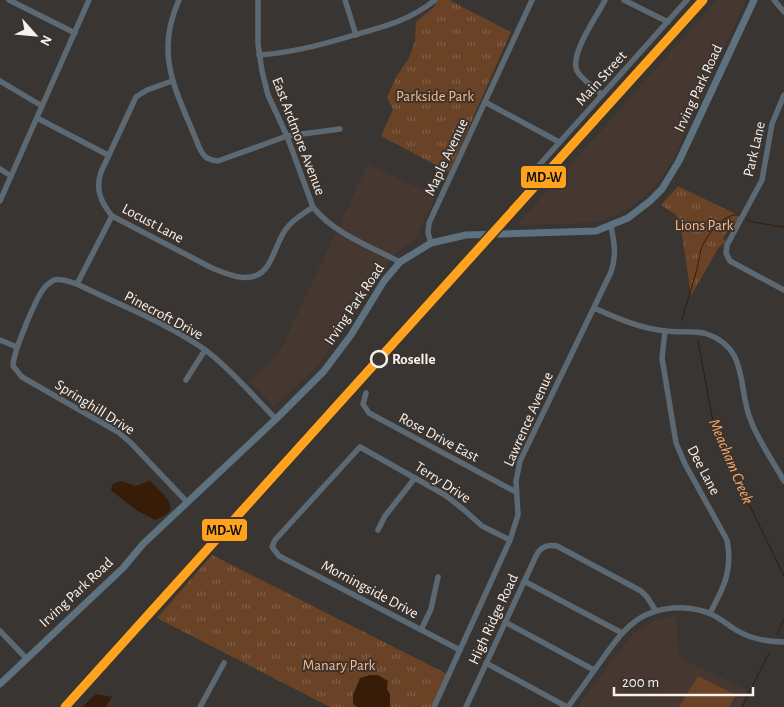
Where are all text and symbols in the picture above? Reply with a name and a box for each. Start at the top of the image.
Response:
north arrow [10,10,60,60]
text: N [37,33,54,48]
street label: Irving Park Road [672,42,725,134]
street label: Main Street [573,48,630,109]
street label: East Ardmore Avenue [269,75,328,197]
park label: Parkside Park [396,89,474,104]
street label: Maple Avenue [422,116,471,198]
street label: Park Lane [741,120,768,178]
line badge: MD-W [520,165,567,189]
text: MD-W [526,171,562,185]
street label: Locust Lane [120,201,186,246]
park label: Lions Park [675,218,734,233]
street label: Irving Park Road [322,261,387,348]
street label: Pinecroft Drive [122,288,206,342]
marker: Roselle [370,350,388,368]
place label: Roselle [392,352,436,367]
street label: Lawrence Avenue [501,370,556,469]
street label: Springhill Drive [52,377,137,438]
street label: Rose Drive East [396,410,481,465]
water label: Meacham Creek [706,416,756,506]
street label: Dee Lane [684,443,723,498]
street label: Terry Drive [412,459,473,506]
line badge: MD-W [201,518,248,542]
text: MD-W [206,524,242,538]
street label: Irving Park Road [37,554,116,630]
street label: Morningside Drive [319,558,421,621]
street label: High Ridge Road [466,572,521,667]
park label: Manary Park [303,658,376,673]
scale bar [614,664,753,696]
text: 200 m [622,675,659,690]

